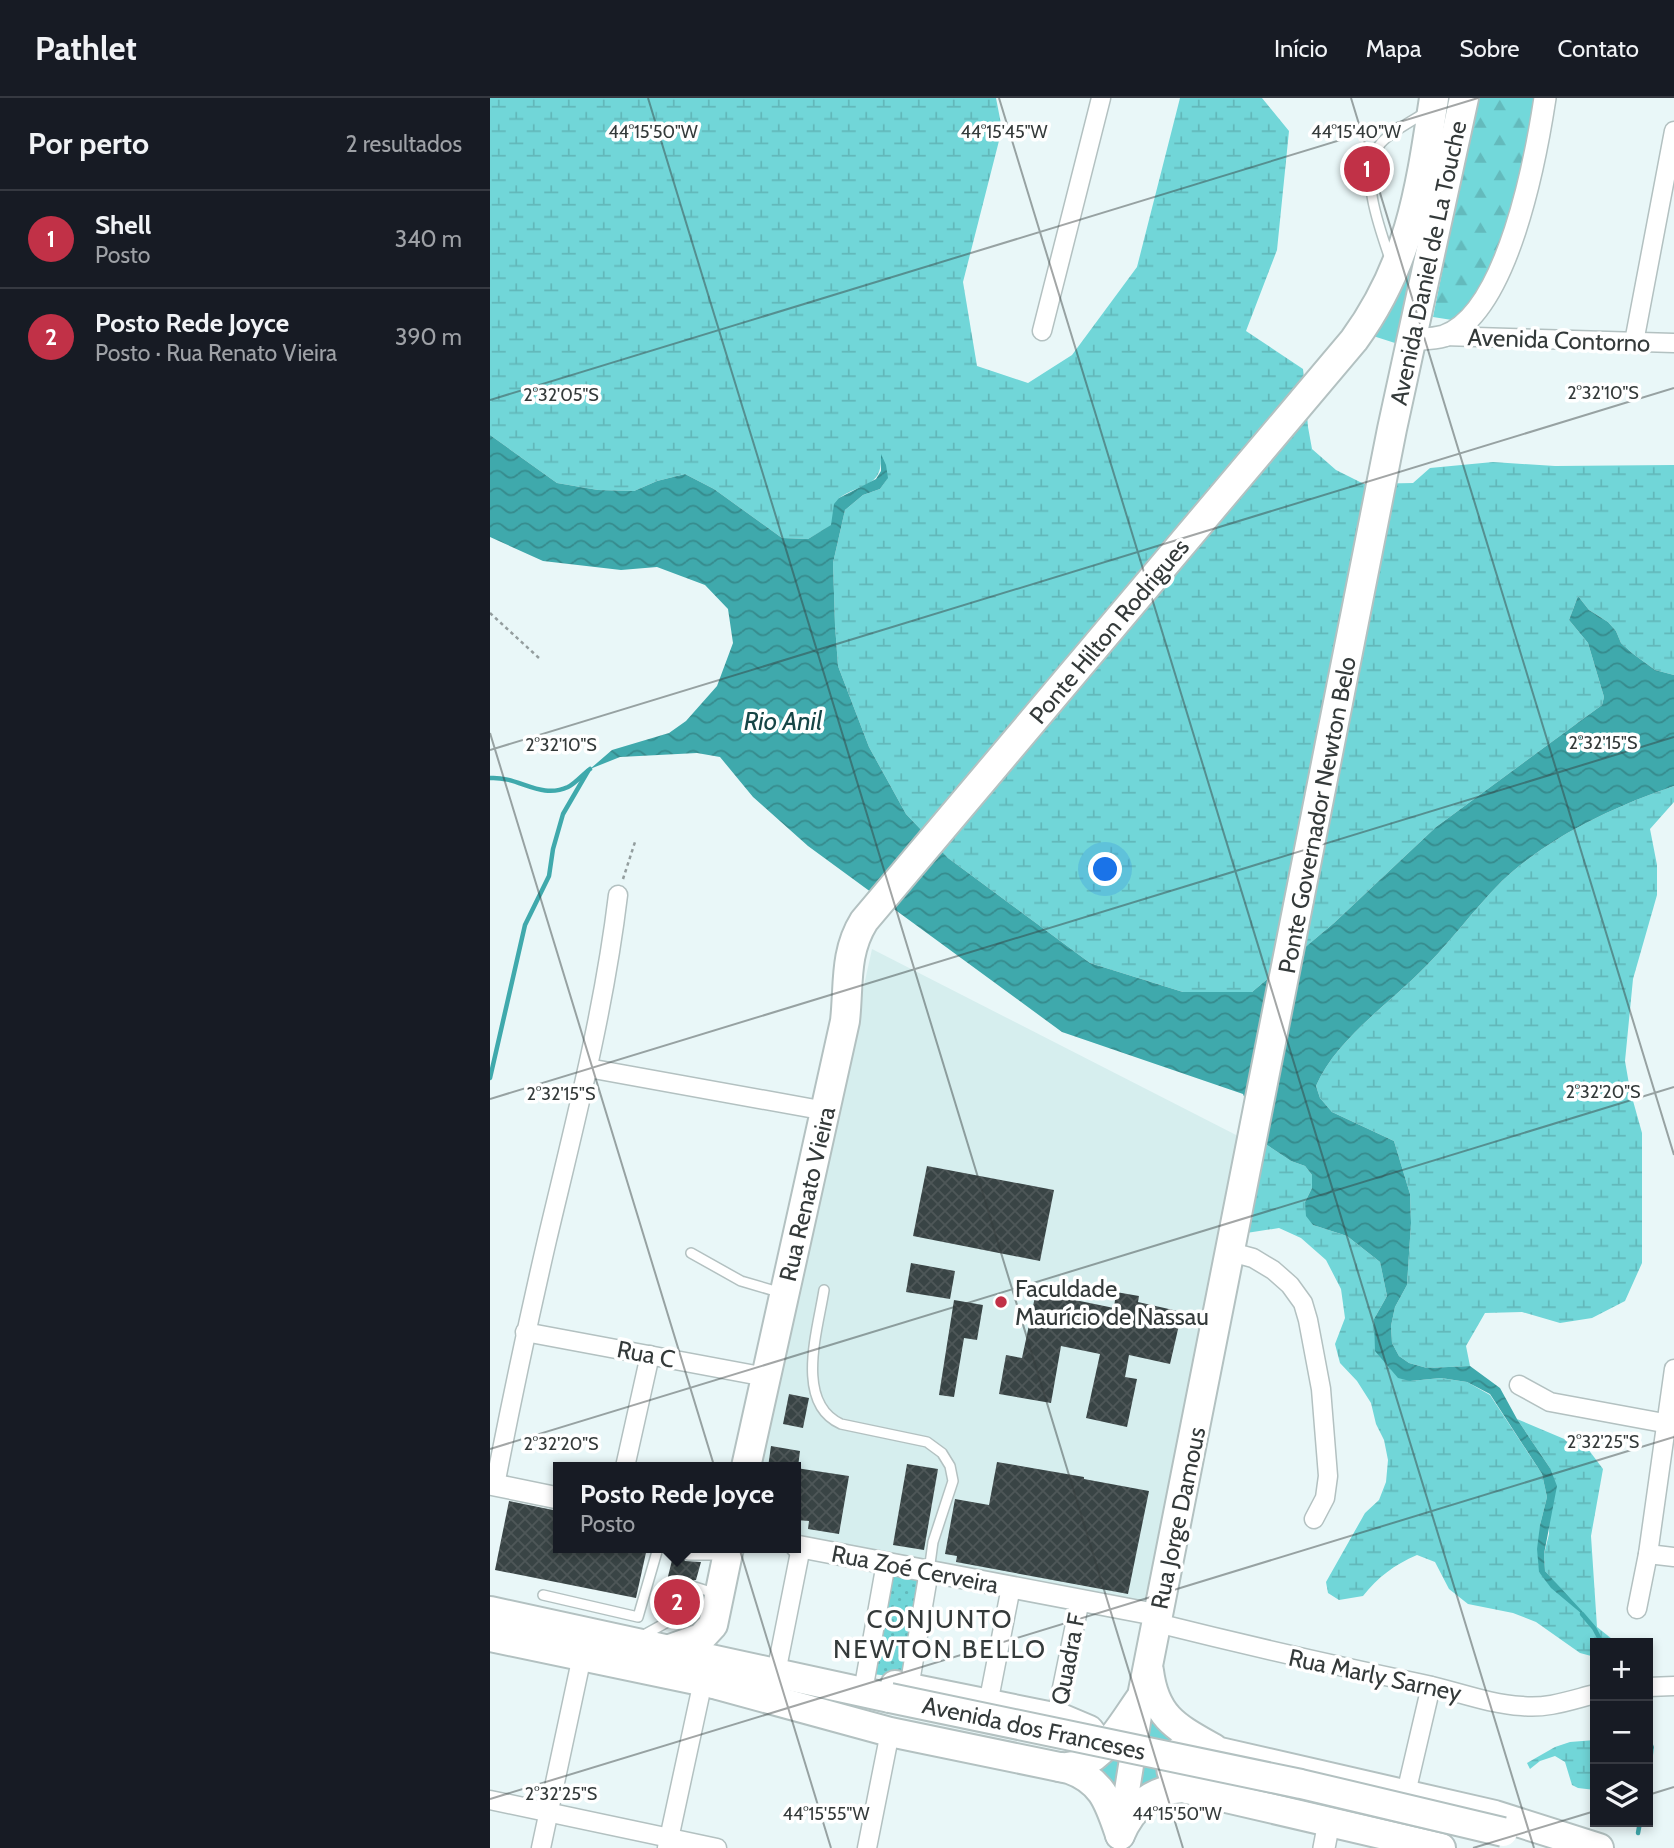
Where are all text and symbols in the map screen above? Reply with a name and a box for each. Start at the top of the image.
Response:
text: Pathlet [35,28,137,68]
text: Início [1274,34,1328,63]
text: Mapa [1366,34,1421,63]
text: Sobre [1459,34,1520,63]
text: Contato [1558,34,1639,63]
street label: Avenida Daniel de La Touche [1384,118,1472,408]
text: 44°15'50"W [608,121,698,143]
text: 44°15'45"W [960,121,1048,143]
text: 44°15'40"W [1311,121,1401,143]
text: Por perto [28,125,149,162]
text: 2 resultados [345,130,462,158]
pin: 1 [1344,143,1390,195]
text: Shell [95,209,151,241]
text: 1 [47,225,55,253]
text: 340 m [395,225,462,253]
text: Posto [95,241,150,269]
text: Posto Rede Joyce [95,307,289,339]
street label: Avenida Contorno [1467,322,1651,358]
text: 2 [45,323,57,351]
text: 390 m [395,323,462,351]
text: Posto · Rua Renato Vieira [95,339,337,367]
text: 2°32'10"S [1567,382,1639,404]
text: 2°32'05"S [523,384,599,406]
street label: Ponte Hilton Rodrigues [1023,532,1195,730]
street label: Ponte Governador Newton Belo [1272,654,1362,976]
water label: Rio Anil [744,705,822,737]
text: 2°32'15"S [1569,732,1637,754]
text: 2°32'10"S [525,734,597,756]
your location [1088,852,1122,886]
text: 2°32'20"S [1565,1081,1641,1103]
text: 2°32'15"S [527,1083,595,1105]
street label: Rua Renato Vieira [773,1103,841,1284]
place label: Faculdade Maurício de Nassau [1015,1274,1209,1331]
marker: Faculdade Maurício de Nassau [993,1294,1009,1310]
street label: Rua C [615,1334,677,1374]
street label: Rua Jorge Damous [1145,1424,1211,1612]
text: 2°32'25"S [1567,1431,1639,1453]
text: 2°32'20"S [523,1433,599,1455]
popup [553,1462,801,1553]
text: Posto Rede Joyce [580,1478,774,1510]
text: Posto [580,1510,635,1538]
street label: Rua Zoé Cerveira [829,1539,1001,1599]
pin: 2 [654,1576,700,1628]
district label: CONJUNTO NEWTON BELLO [833,1603,1047,1665]
street label: Quadra F [1045,1610,1091,1707]
map controls [1590,1638,1653,1827]
button: + [1590,1638,1653,1701]
street label: Rua Marly Sarney [1286,1643,1464,1707]
street label: Avenida dos Franceses [920,1690,1148,1766]
button: − [1590,1701,1653,1764]
button: layers [1590,1764,1653,1827]
text: 2°32'25"S [525,1783,597,1805]
text: 44°15'55"W [783,1803,869,1825]
text: 44°15'50"W [1132,1803,1222,1825]

